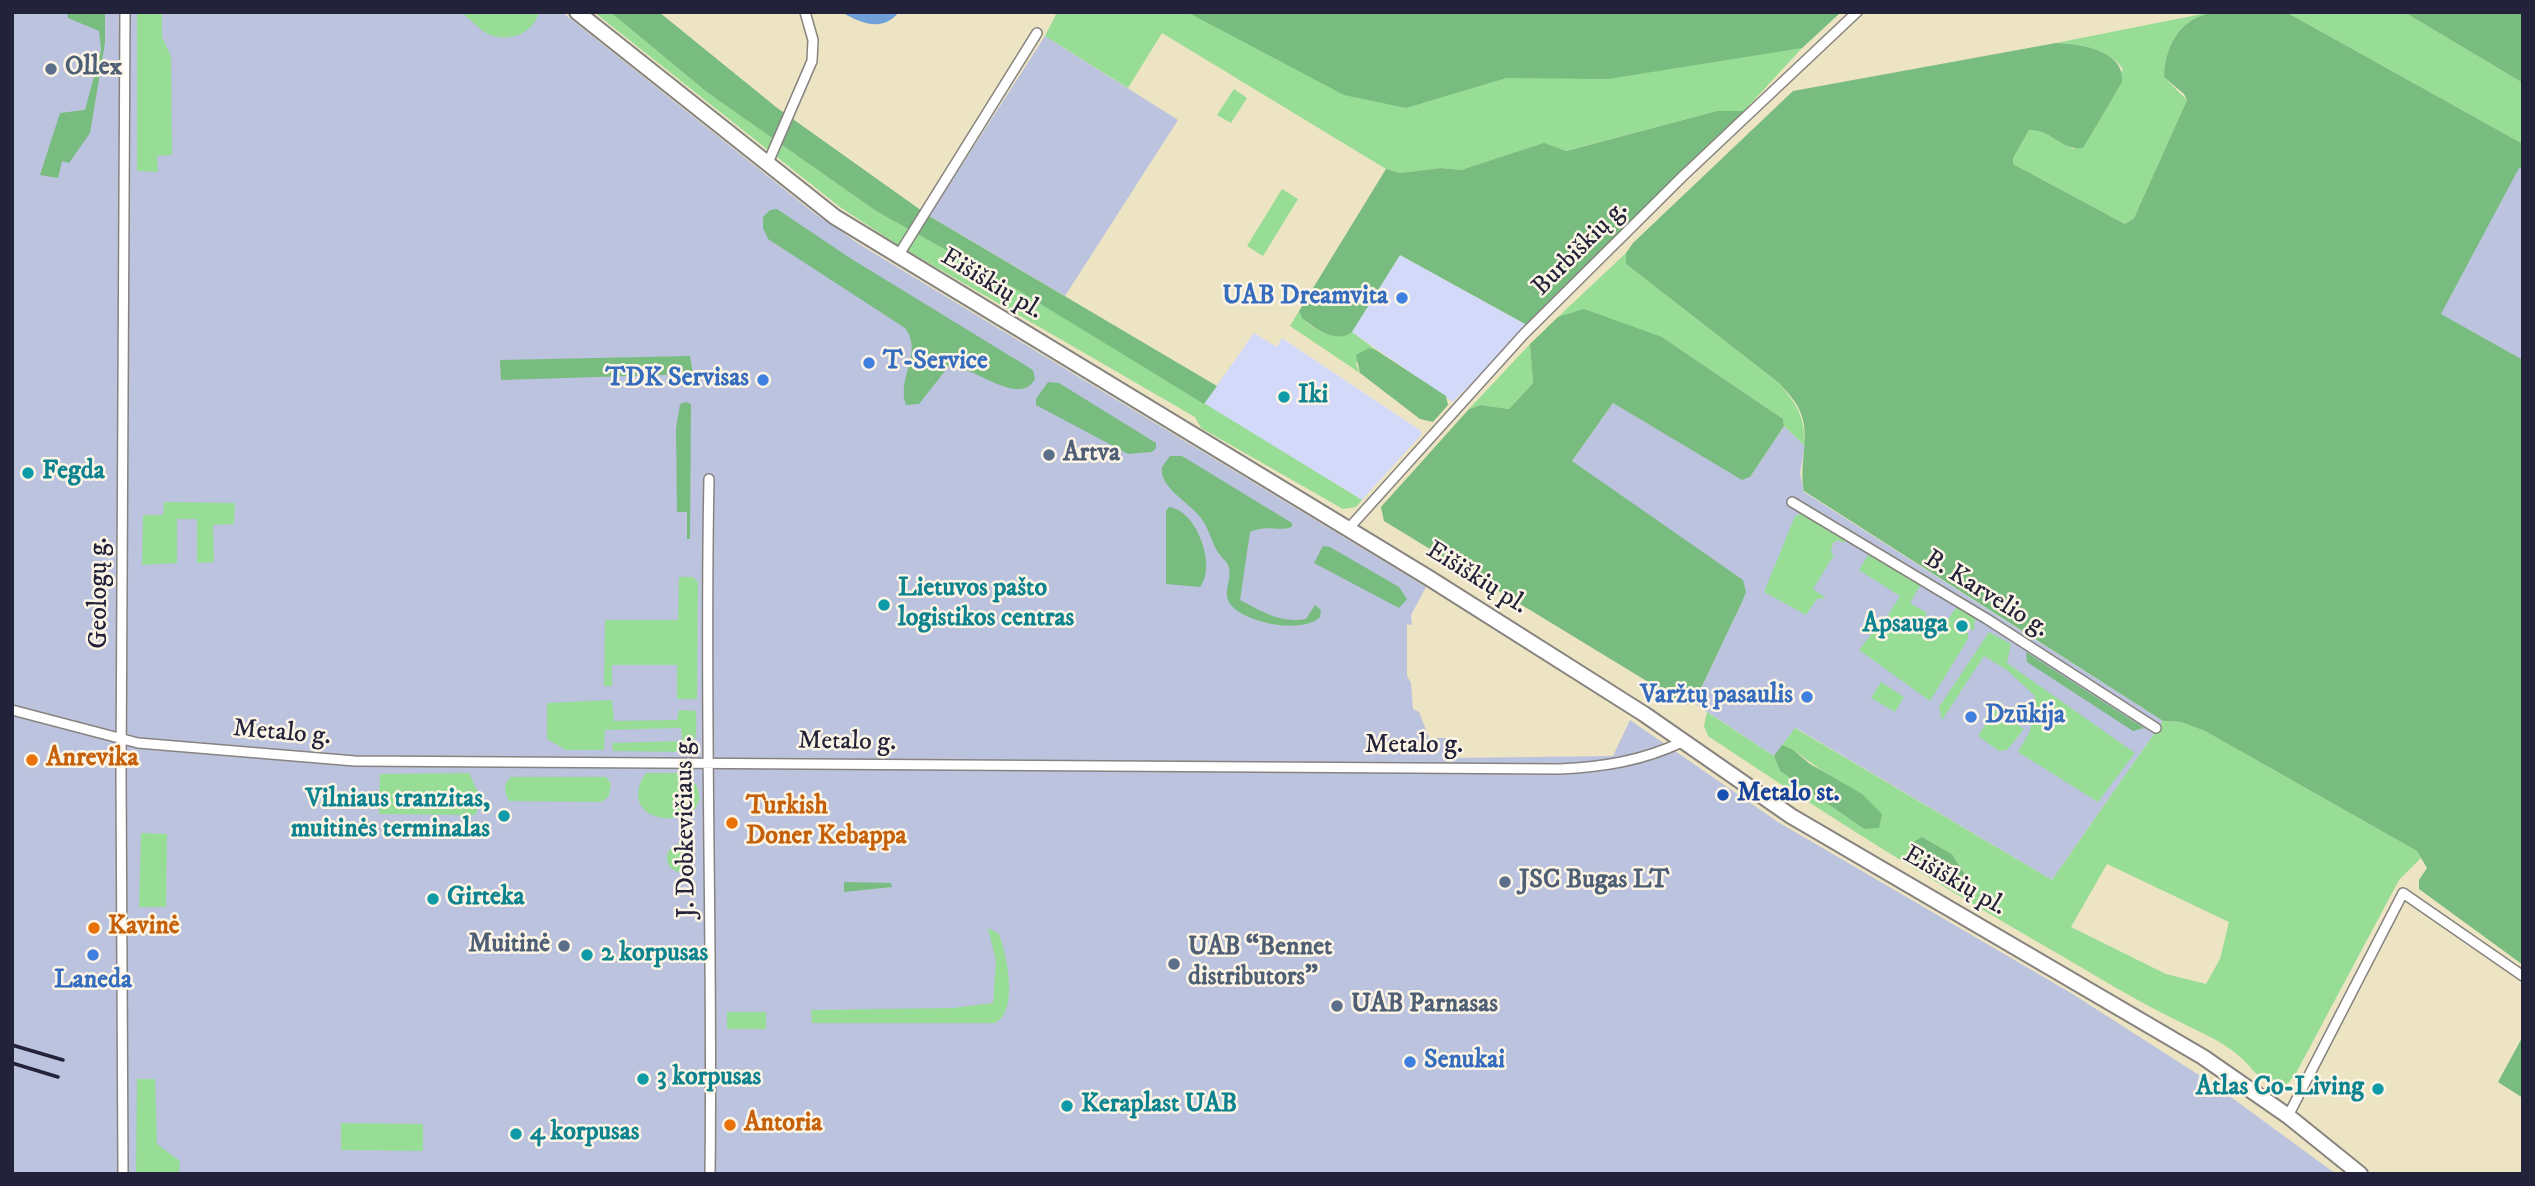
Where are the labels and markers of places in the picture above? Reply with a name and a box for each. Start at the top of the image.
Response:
place label: Ollex [65,53,122,85]
marker: Ollex [43,61,59,77]
place label: UAB Dreamvita [1222,282,1388,314]
marker: UAB Dreamvita [1394,290,1410,306]
place label: T-Service [883,347,988,379]
marker: T-Service [861,355,877,371]
place label: TDK Servisas [605,364,749,396]
marker: TDK Servisas [755,372,771,388]
place label: Iki [1298,381,1328,413]
marker: Iki [1276,389,1292,405]
place label: Artva [1063,439,1120,471]
marker: Artva [1041,447,1057,463]
place label: Fegda [42,457,105,489]
marker: Fegda [20,465,36,481]
place label: Lietuvos pašto logistikos centras [898,574,1074,636]
marker: Lietuvos pašto logistikos centras [876,597,892,613]
place label: Apsauga [1862,610,1948,642]
marker: Apsauga [1954,618,1970,634]
place label: Varžtų pasaulis [1640,681,1793,713]
marker: Varžtų pasaulis [1799,689,1815,705]
place label: Dzūkija [1985,701,2065,733]
marker: Dzūkija [1963,709,1979,725]
place label: Anrevika [46,744,139,776]
marker: Anrevika [24,752,40,768]
place label: Metalo st. [1737,779,1840,811]
place label: Vilniaus tranzitas, muitinės terminalas [291,785,490,846]
marker: Metalo st. [1715,787,1731,803]
place label: Turkish Doner Kebappa [746,792,907,854]
marker: Vilniaus tranzitas, muitinės terminalas [496,808,512,824]
marker: Turkish Doner Kebappa [724,815,740,831]
place label: JSC Bugas LT [1519,866,1669,898]
marker: JSC Bugas LT [1497,874,1513,890]
place label: Girteka [447,883,525,915]
marker: Girteka [425,891,441,907]
place label: Kavinė [108,912,180,944]
marker: Kavinė [86,920,102,936]
place label: Muitinė [468,930,550,962]
place label: UAB “Bennet distributors” [1188,933,1332,995]
marker: Muitinė [556,938,572,954]
place label: 2 korpusas [601,939,708,971]
marker: Laneda [85,947,101,963]
marker: 2 korpusas [579,947,595,963]
marker: UAB “Bennet distributors” [1166,956,1182,972]
place label: Laneda [54,966,132,998]
place label: UAB Parnasas [1351,990,1498,1022]
marker: UAB Parnasas [1329,998,1345,1014]
place label: Senukai [1424,1046,1505,1078]
marker: Senukai [1402,1054,1418,1070]
place label: 3 korpusas [657,1063,761,1095]
marker: 3 korpusas [635,1071,651,1087]
place label: Atlas Co-Living [2196,1073,2364,1105]
marker: Atlas Co-Living [2370,1081,2386,1097]
place label: Keraplast UAB [1081,1090,1237,1122]
marker: Keraplast UAB [1059,1098,1075,1114]
place label: Antoria [744,1109,822,1141]
marker: Antoria [722,1117,738,1133]
place label: 4 korpusas [530,1118,639,1150]
marker: 4 korpusas [508,1126,524,1142]

